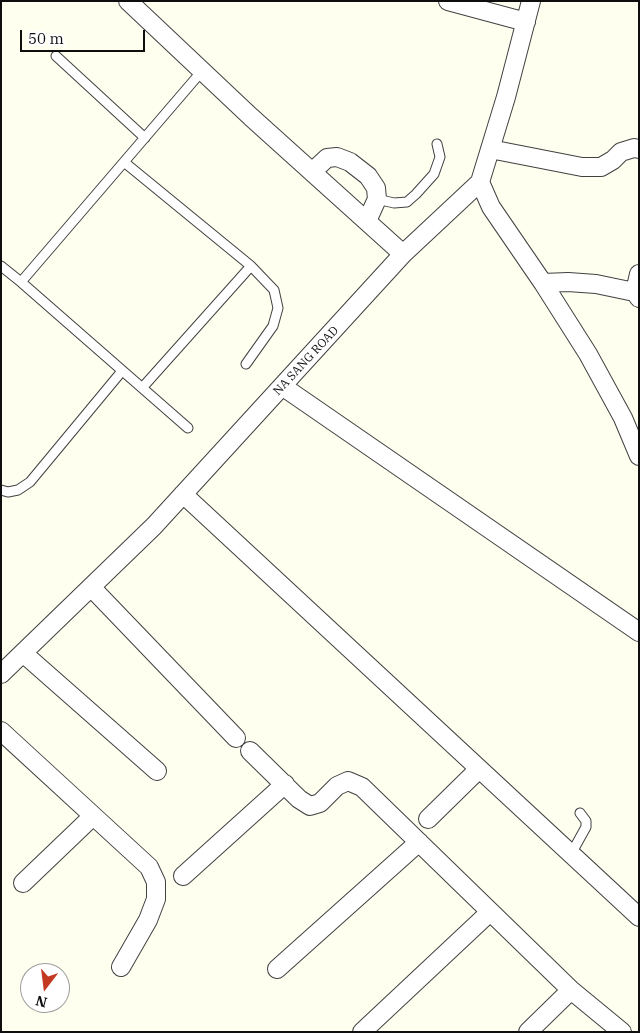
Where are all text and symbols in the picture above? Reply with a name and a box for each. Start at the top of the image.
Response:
scale bar [22,20,148,52]
text: 50 m [28,29,64,48]
street label: NA SANG ROAD [270,324,342,398]
north arrow [20,963,70,1013]
text: N [34,991,49,1012]

